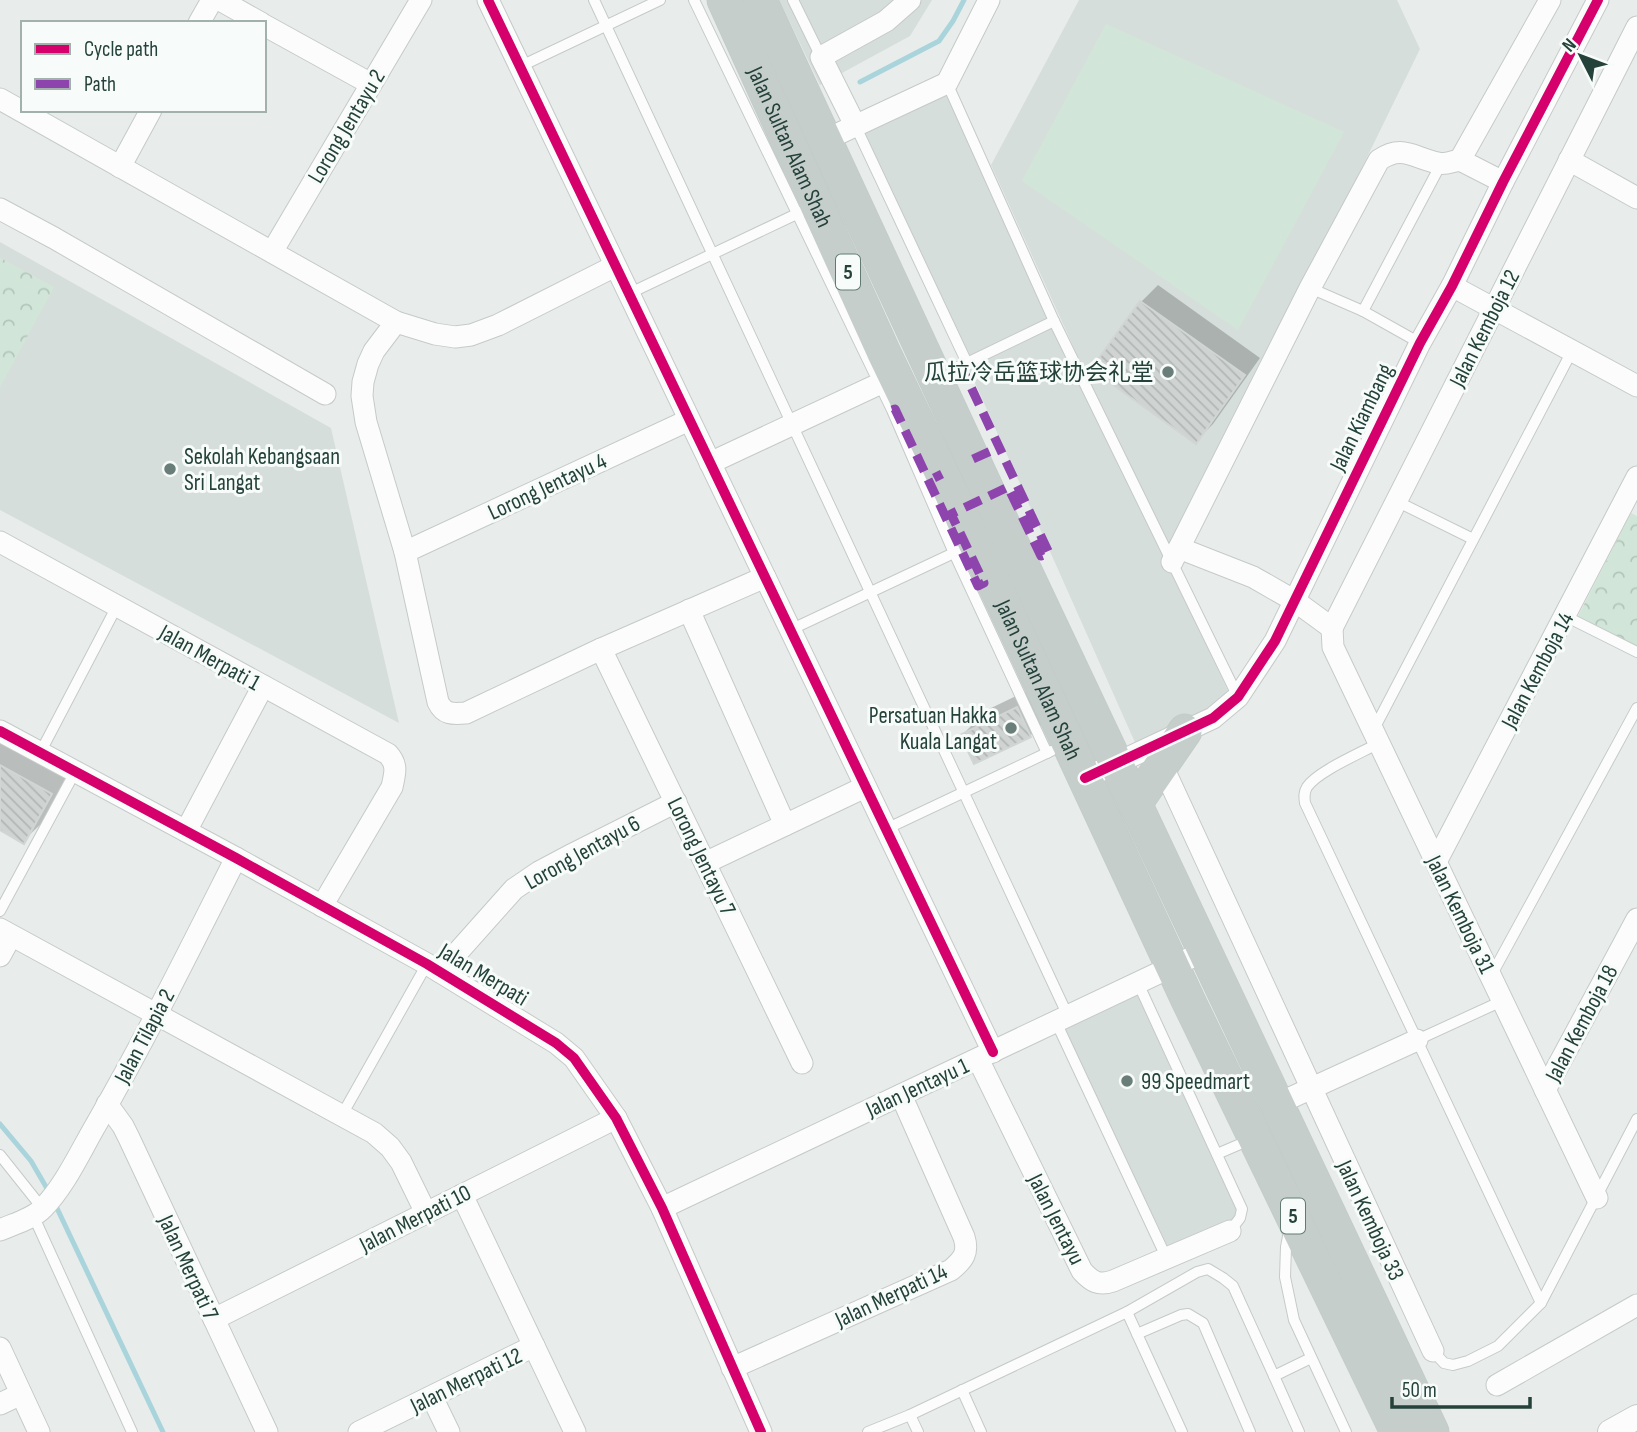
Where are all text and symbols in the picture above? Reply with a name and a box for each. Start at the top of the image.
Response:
legend [21,21,266,112]
north arrow [1546,21,1616,91]
text: N [1558,34,1581,57]
text: Cycle path [84,37,158,62]
street label: Jalan Sultan Alam Shah [741,61,838,232]
street label: Lorong Jentayu 2 [302,65,392,188]
text: Path [84,72,116,97]
road number: 5 [836,254,860,290]
street label: Jalan Kemboja 12 [1443,265,1526,393]
place label: 瓜拉冷岳篮球协会礼堂 [924,359,1154,387]
street label: Jalan Kiambang [1323,359,1400,477]
marker: 瓜拉冷岳篮球协会礼堂 [1160,364,1176,380]
place label: Sekolah Kebangsaan Sri Langat [184,443,340,497]
street label: Lorong Jentayu 4 [484,447,611,527]
marker: Sekolah Kebangsaan Sri Langat [162,461,178,477]
street label: Jalan Sultan Alam Shah [988,595,1087,765]
street label: Jalan Kemboja 14 [1495,607,1580,734]
street label: Jalan Merpati 1 [153,618,265,697]
place label: Persatuan Hakka Kuala Langat [869,702,997,756]
marker: Persatuan Hakka Kuala Langat [1003,720,1019,736]
street label: Lorong Jentayu 7 [661,793,742,920]
street label: Lorong Jentayu 6 [520,810,645,896]
street label: Jalan Kemboja 31 [1419,850,1501,978]
street label: Jalan Merpati [433,937,533,1012]
street label: Jalan Kemboja 18 [1539,960,1624,1087]
street label: Jalan Tilapia 2 [108,985,181,1089]
street label: Jalan Jentayu 1 [861,1052,973,1124]
place label: 99 Speedmart [1141,1068,1250,1096]
marker: 99 Speedmart [1119,1073,1135,1089]
street label: Jalan Kemboja 33 [1330,1155,1410,1285]
street label: Jalan Jentayu [1021,1168,1091,1270]
street label: Jalan Merpati 10 [354,1179,476,1259]
road number: 5 [1281,1198,1305,1234]
street label: Jalan Merpati 7 [151,1210,224,1324]
street label: Jalan Merpati 14 [830,1258,952,1335]
street label: Jalan Merpati 12 [405,1342,527,1420]
scale bar [1392,1366,1530,1410]
text: 50 m [1402,1378,1437,1403]

